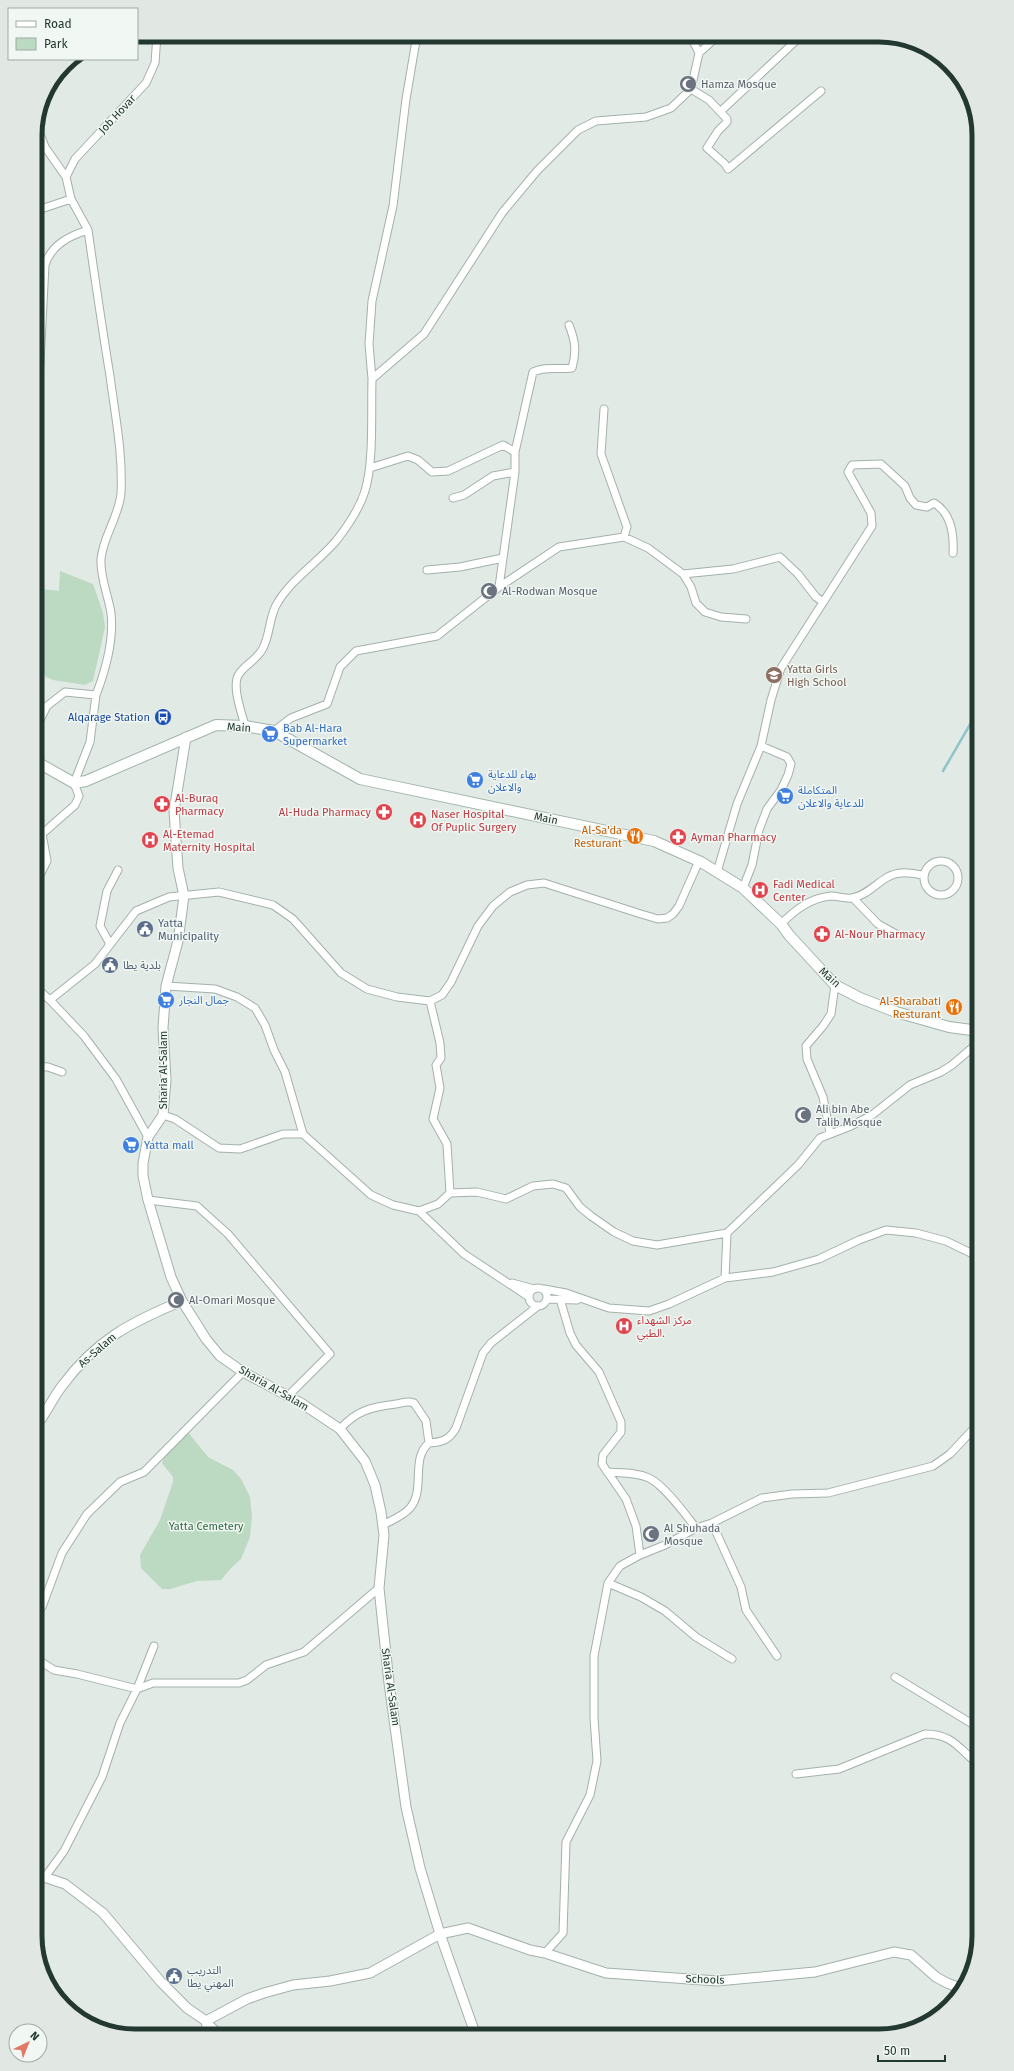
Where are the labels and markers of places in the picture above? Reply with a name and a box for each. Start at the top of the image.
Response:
mosque icon: Hamza Mosque [678,74,698,94]
place label: Hamza Mosque [701,78,777,91]
mosque icon: Al-Rodwan Mosque [479,581,499,601]
place label: Al-Rodwan Mosque [502,585,598,598]
place label: Yatta Girls High School [787,663,846,689]
school or university icon: Yatta Girls High School [764,665,784,685]
bus stop icon: Alqarage Station [153,707,173,727]
place label: Alqarage Station [68,711,150,724]
place label: Bab Al-Hara Supermarket [283,722,347,748]
supermarket icon: Bab Al-Hara Supermarket [260,724,280,744]
place label: بهاء للدعاية والاعلان [488,768,537,794]
supermarket icon: بهاء للدعاية والاعلان [465,770,485,790]
place label: المتكاملة للدعاية والاعلان [798,784,864,810]
supermarket icon: المتكاملة للدعاية والاعلان [775,786,795,806]
place label: Al-Buraq Pharmacy [175,792,225,818]
pharmacy icon: Al-Buraq Pharmacy [152,794,172,814]
pharmacy icon: Al-Huda Pharmacy [374,802,394,822]
place label: Al-Huda Pharmacy [279,806,372,819]
place label: Naser Hospital Of Puplic Surgery [431,808,517,834]
hospital icon: Naser Hospital Of Puplic Surgery [408,810,428,830]
place label: Al-Sa'da Resturant [574,824,622,850]
restaurant icon: Al-Sa'da Resturant [625,826,645,846]
pharmacy icon: Ayman Pharmacy [668,827,688,847]
place label: Al-Etemad Maternity Hospital [163,828,255,854]
hospital icon: Al-Etemad Maternity Hospital [140,830,160,850]
place label: Ayman Pharmacy [691,831,777,844]
place label: Fadi Medical Center [773,878,835,904]
hospital icon: Fadi Medical Center [750,880,770,900]
place label: Yatta Municipality [158,917,219,943]
public building icon: Yatta Municipality [135,919,155,939]
pharmacy icon: Al-Nour Pharmacy [812,924,832,944]
place label: Al-Nour Pharmacy [835,928,926,941]
public building icon: بلدية يطا [100,955,120,975]
place label: بلدية يطا [123,959,161,972]
supermarket icon: جمال النجار [156,990,176,1010]
place label: جمال النجار [178,994,230,1007]
place label: Al-Sharabati Resturant [880,995,941,1021]
restaurant icon: Al-Sharabati Resturant [944,997,964,1017]
place label: Ali bin Abe Talib Mosque [816,1103,882,1129]
mosque icon: Ali bin Abe Talib Mosque [793,1105,813,1125]
supermarket icon: Yatta mall [121,1135,141,1155]
place label: Yatta mall [144,1139,194,1152]
mosque icon: Al-Omari Mosque [166,1290,186,1310]
place label: Al-Omari Mosque [189,1294,275,1307]
place label: مركز الشهداء الطبي. [637,1314,692,1343]
hospital icon: مركز الشهداء الطبي. [614,1316,634,1336]
place label: Al Shuhada Mosque [664,1522,720,1548]
mosque icon: Al Shuhada Mosque [641,1524,661,1544]
place label: التدريب المهني يطا [187,1964,234,1993]
public building icon: التدريب المهني يطا [164,1966,184,1986]

